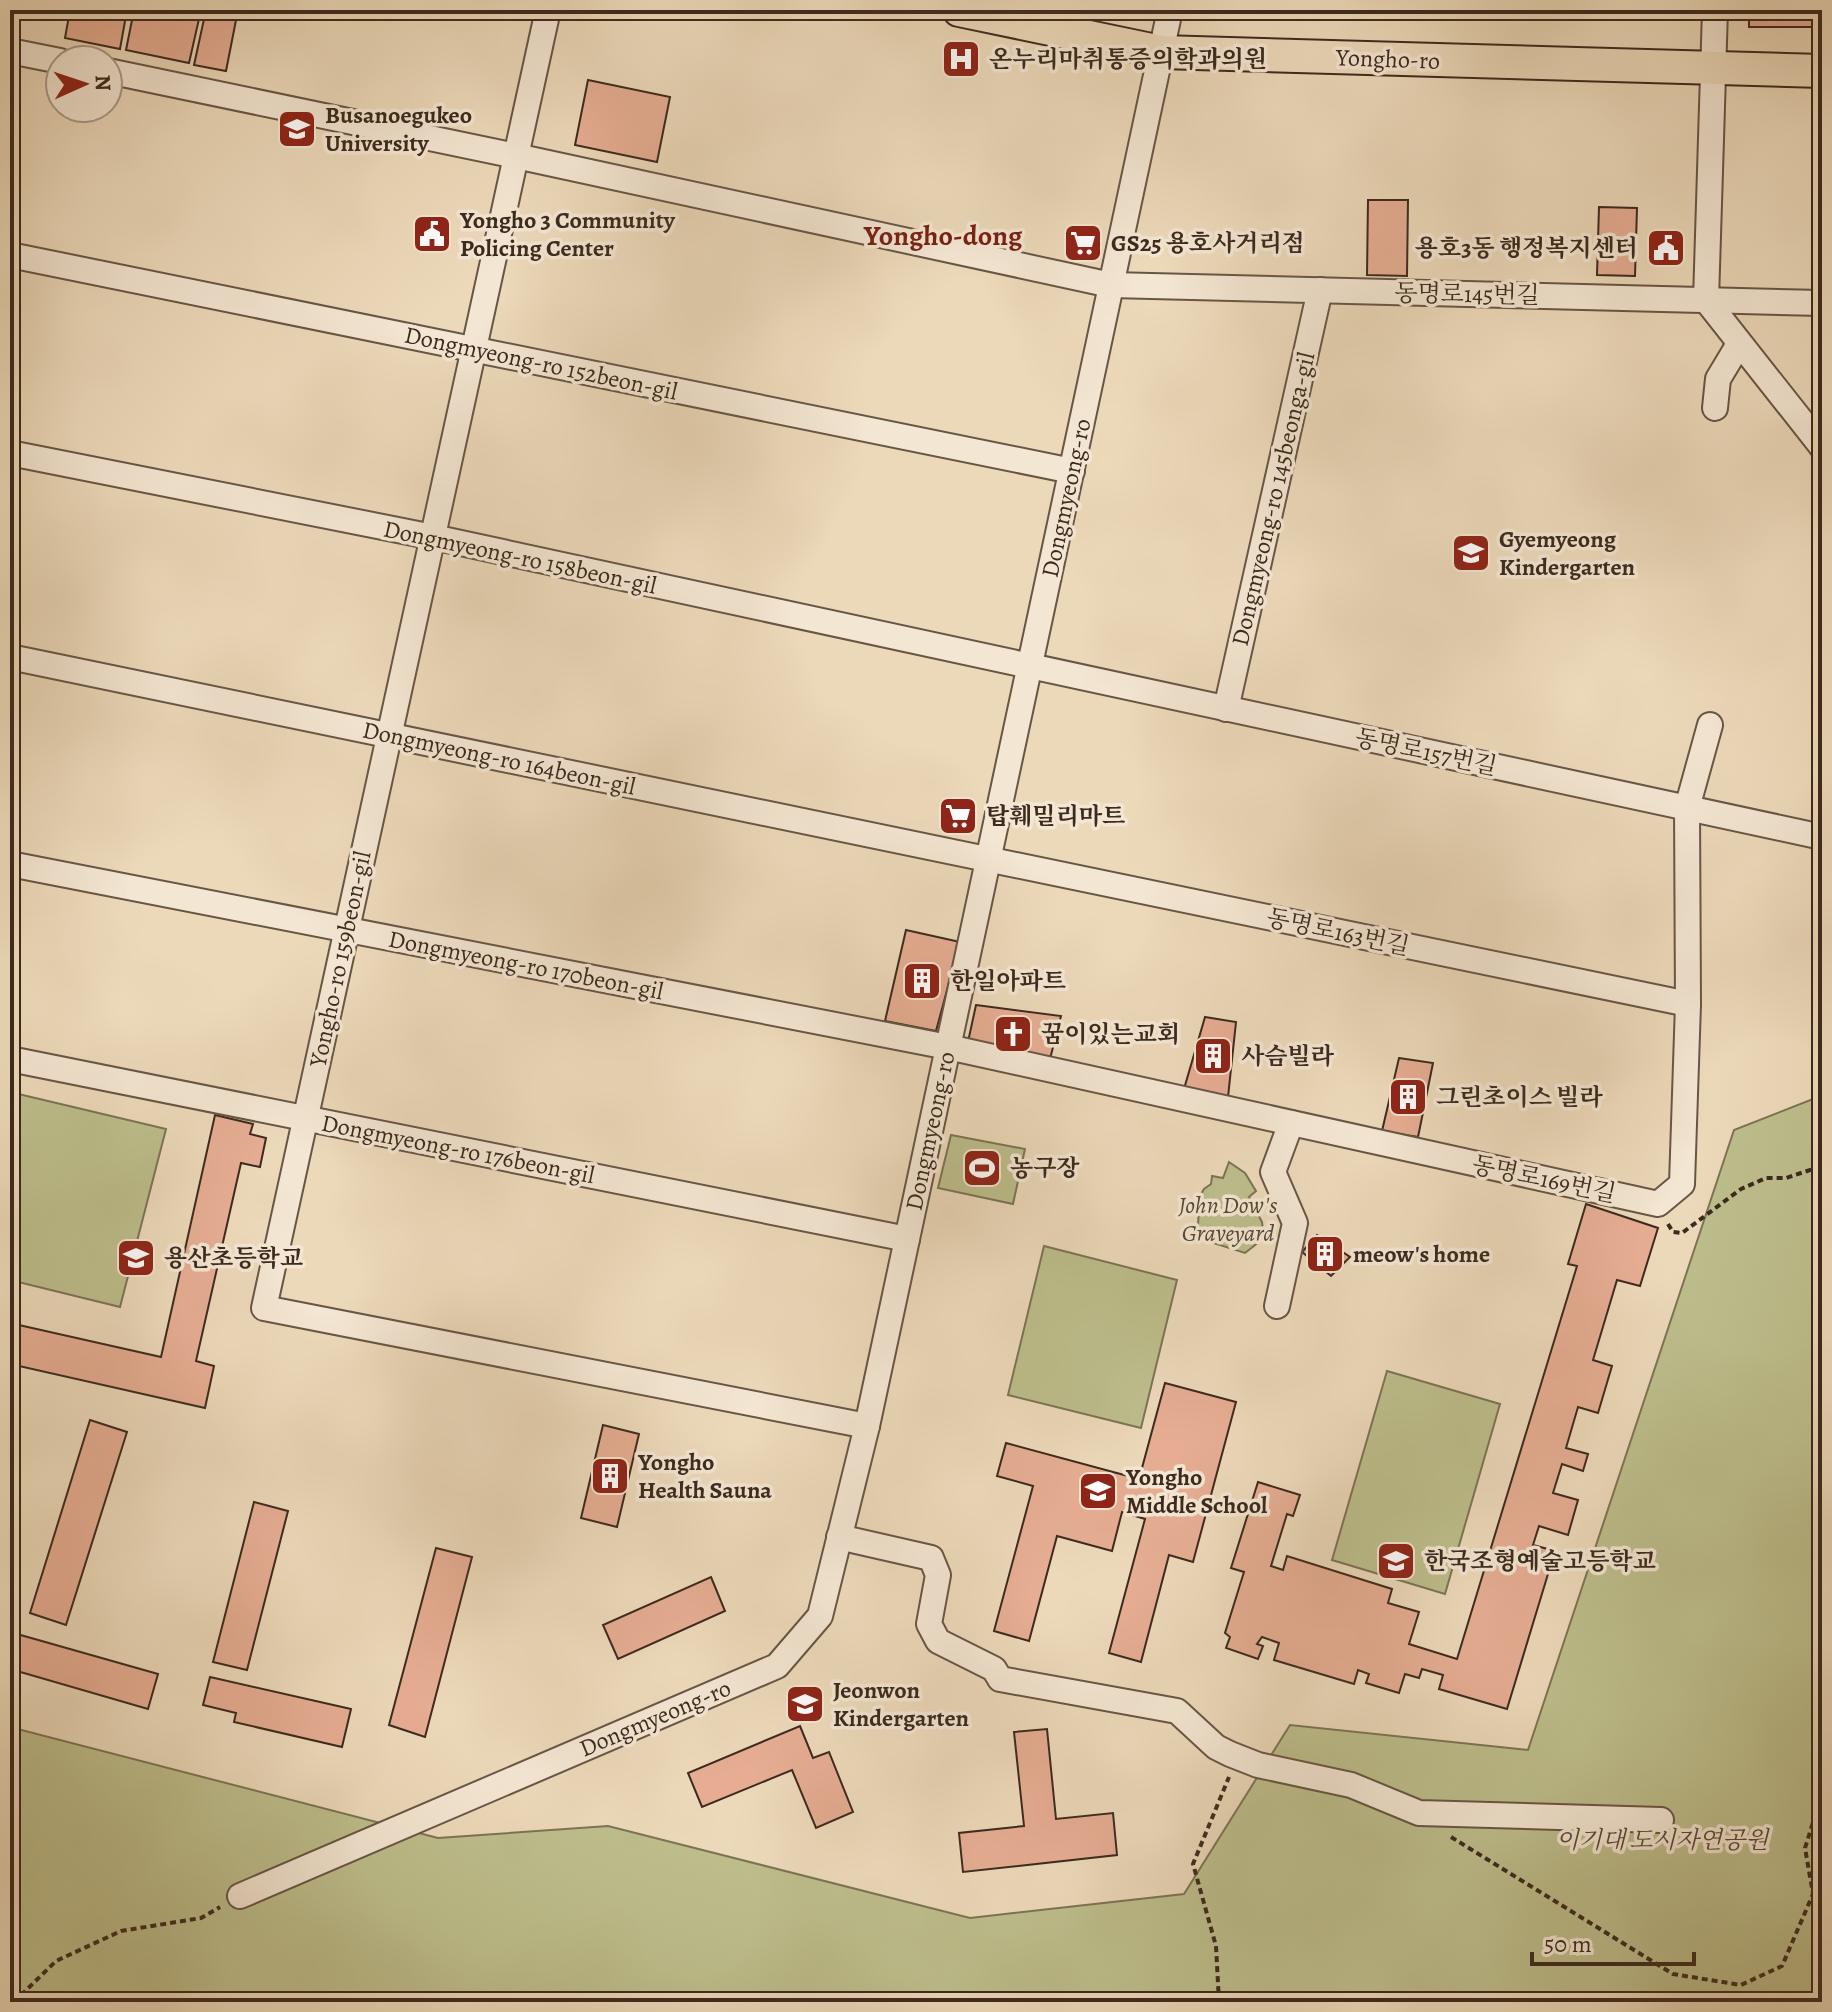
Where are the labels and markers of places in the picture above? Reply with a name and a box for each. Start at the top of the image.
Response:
hospital icon: 온누리마취통증의학과의원 [940,38,982,80]
place label: 온누리마취통증의학과의원 [989,43,1267,75]
place label: Busanoegukeo University [325,99,472,159]
school or university icon: Busanoegukeo University [276,108,318,150]
place label: Yongho 3 Community Policing Center [459,204,676,264]
public building icon: Yongho 3 Community Policing Center [411,213,453,255]
supermarket icon: GS25 용호사거리점 [1062,222,1104,264]
place label: GS25 용호사거리점 [1111,227,1305,259]
public building icon: 용호3동 행정복지센터 [1645,227,1687,269]
place label: 용호3동 행정복지센터 [1415,232,1638,264]
place label: Gyemyeong Kindergarten [1499,523,1635,583]
school or university icon: Gyemyeong Kindergarten [1450,532,1492,574]
supermarket icon: 탑훼밀리마트 [937,795,979,837]
place label: 탑훼밀리마트 [986,800,1125,832]
building icon: 한일아파트 [901,960,943,1002]
place label: 한일아파트 [950,965,1066,997]
church icon: 꿈이있는교회 [992,1013,1034,1055]
place label: 꿈이있는교회 [1041,1018,1180,1050]
building icon: 사슴빌라 [1192,1035,1234,1077]
place label: 사슴빌라 [1241,1040,1335,1072]
building icon: 그린초이스 빌라 [1387,1076,1429,1118]
place label: 그린초이스 빌라 [1436,1081,1603,1113]
sports icon: 농구장 [961,1147,1003,1189]
place label: 농구장 [1010,1152,1080,1184]
building icon: meow's home [1304,1233,1346,1275]
school or university icon: 용산초등학교 [115,1237,157,1279]
place label: meow's home [1353,1238,1490,1270]
place label: 용산초등학교 [164,1242,303,1274]
place label: Yongho Health Sauna [637,1446,772,1506]
building icon: Yongho Health Sauna [589,1455,631,1497]
place label: Yongho Middle School [1125,1461,1268,1521]
school or university icon: Yongho Middle School [1077,1470,1119,1512]
school or university icon: 한국조형예술고등학교 [1375,1540,1417,1582]
place label: 한국조형예술고등학교 [1424,1545,1656,1577]
place label: Jeonwon Kindergarten [833,1674,969,1734]
school or university icon: Jeonwon Kindergarten [784,1683,826,1725]

